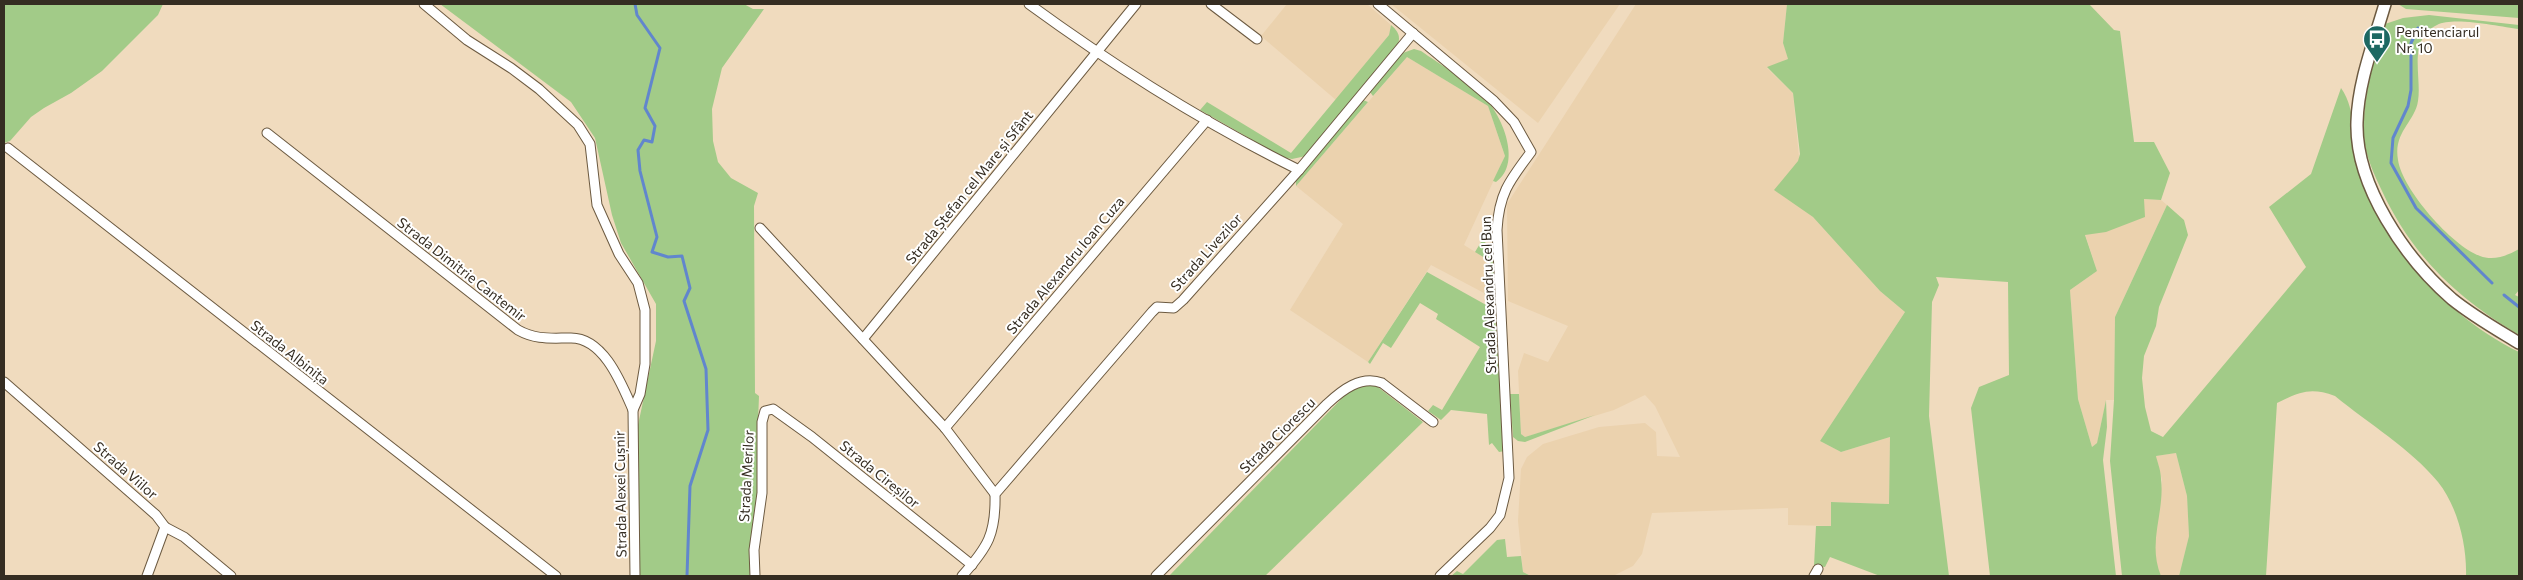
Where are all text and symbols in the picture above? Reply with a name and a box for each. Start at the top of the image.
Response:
place label: Penitenciarul Nr. 10 [2396,23,2479,56]
bus stop icon: Penitenciarul Nr. 10 [2362,24,2392,63]
street label: Strada Ștefan cel Mare și Sfânt [902,107,1037,268]
street label: Strada Alexandru Ioan Cuza [1002,193,1128,337]
street label: Strada Livezilor [1167,209,1246,294]
street label: Strada Dimitrie Cantemir [394,213,530,325]
street label: Strada Alexandru cel Bun [1477,216,1499,374]
street label: Strada Albinița [247,316,332,389]
street label: Strada Ciorescu [1236,394,1318,476]
street label: Strada Merilor [735,429,757,522]
street label: Strada Alexei Cușnir [610,430,631,558]
street label: Strada Cireșilor [836,437,924,512]
street label: Strada Viilor [91,438,162,503]

